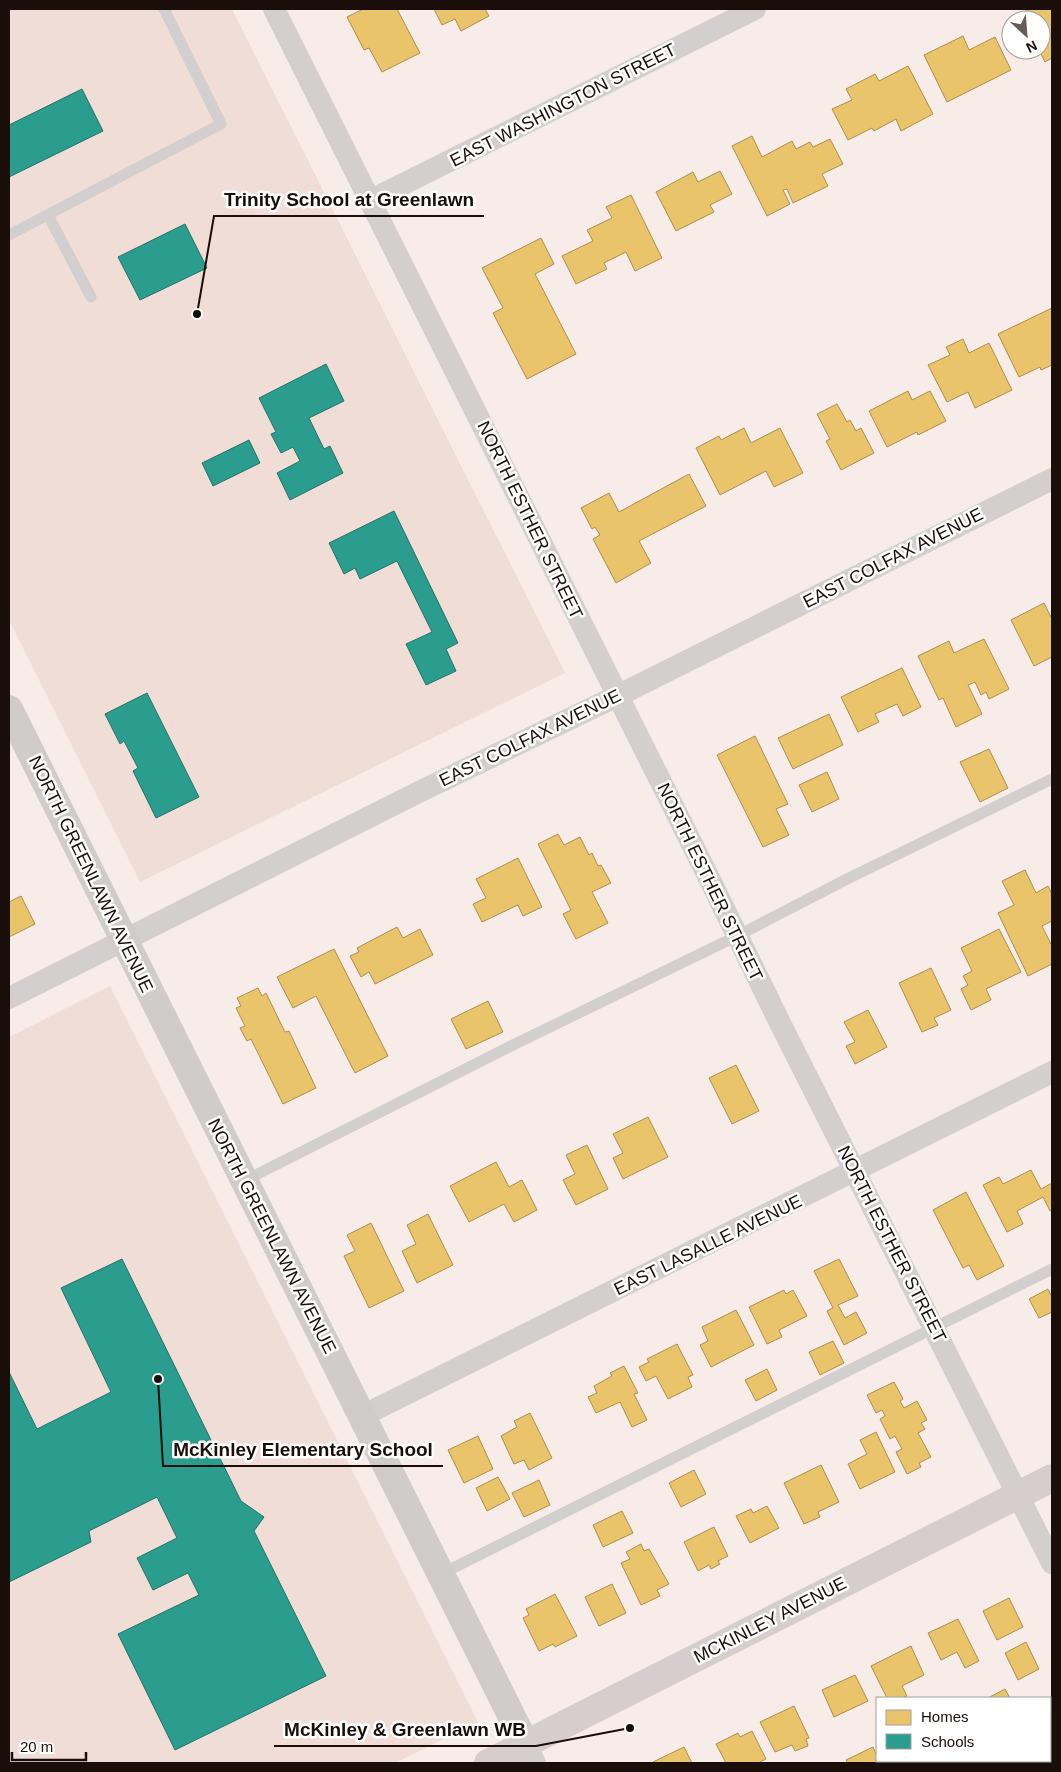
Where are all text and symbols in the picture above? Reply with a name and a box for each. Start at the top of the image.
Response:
north arrow [1001,10,1051,60]
text: N [1024,37,1040,56]
street label: EAST WASHINGTON STREET [447,39,679,171]
callout: Trinity School at Greenlawn [214,182,484,216]
text: Trinity School at Greenlawn [224,189,474,210]
street label: NORTH ESTHER STREET [473,418,587,622]
street label: EAST COLFAX AVENUE [800,504,986,612]
street label: EAST COLFAX AVENUE [436,685,624,791]
street label: NORTH GREENLAWN AVENUE [25,752,157,996]
street label: NORTH ESTHER STREET [653,780,767,984]
street label: NORTH GREENLAWN AVENUE [204,1115,340,1357]
street label: NORTH ESTHER STREET [834,1142,950,1346]
street label: EAST LASALLE AVENUE [611,1191,805,1299]
callout: McKinley Elementary School [163,1432,443,1466]
text: McKinley Elementary School [173,1439,433,1460]
street label: MCKINLEY AVENUE [690,1573,850,1667]
legend [876,1697,1051,1762]
text: Homes [921,1708,969,1725]
callout: McKinley & Greenlawn WB [274,1712,536,1746]
text: McKinley & Greenlawn WB [284,1719,526,1740]
scale bar [12,1730,86,1762]
text: Schools [921,1733,974,1750]
text: 20 m [20,1738,53,1755]

